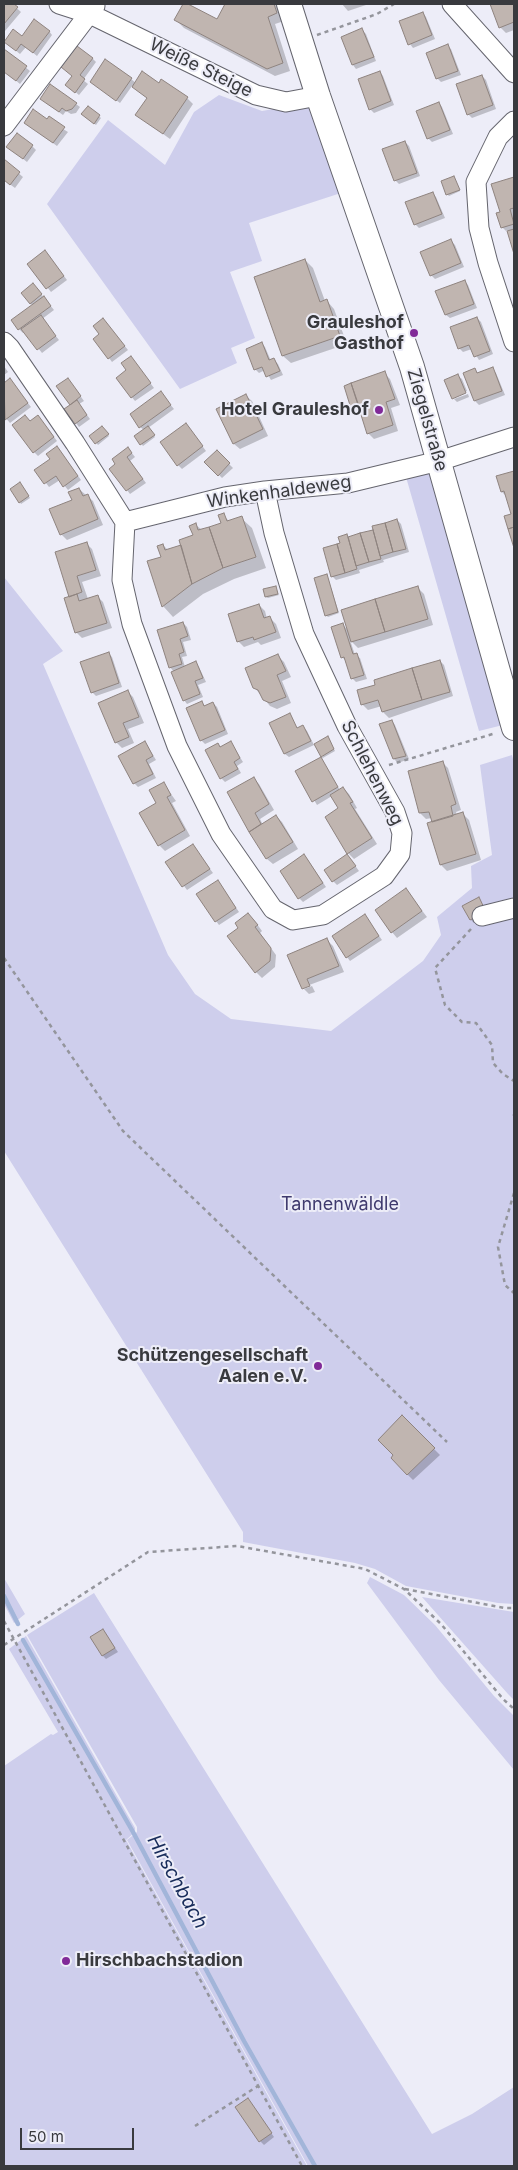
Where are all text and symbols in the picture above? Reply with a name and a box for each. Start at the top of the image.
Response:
street label: Weiße Steige [146,34,256,102]
place label: Grauleshof Gasthof [307,312,404,354]
marker: Grauleshof Gasthof [408,327,420,339]
street label: Ziegelstraße [402,366,452,474]
place label: Hotel Grauleshof [221,399,369,421]
marker: Hotel Grauleshof [373,404,385,416]
street label: Winkenhaldeweg [205,471,353,513]
street label: Schlehenweg [336,717,408,829]
park label: Tannenwäldle [281,1194,399,1216]
place label: Schützengesellschaft Aalen e.V. [117,1345,308,1388]
marker: Schützengesellschaft Aalen e.V. [312,1360,324,1372]
water label: Hirschbach [142,1831,212,1933]
place label: Hirschbachstadion [76,1950,243,1972]
marker: Hirschbachstadion [60,1955,72,1967]
scale bar [22,2118,136,2150]
text: 50 m [28,2127,64,2146]

